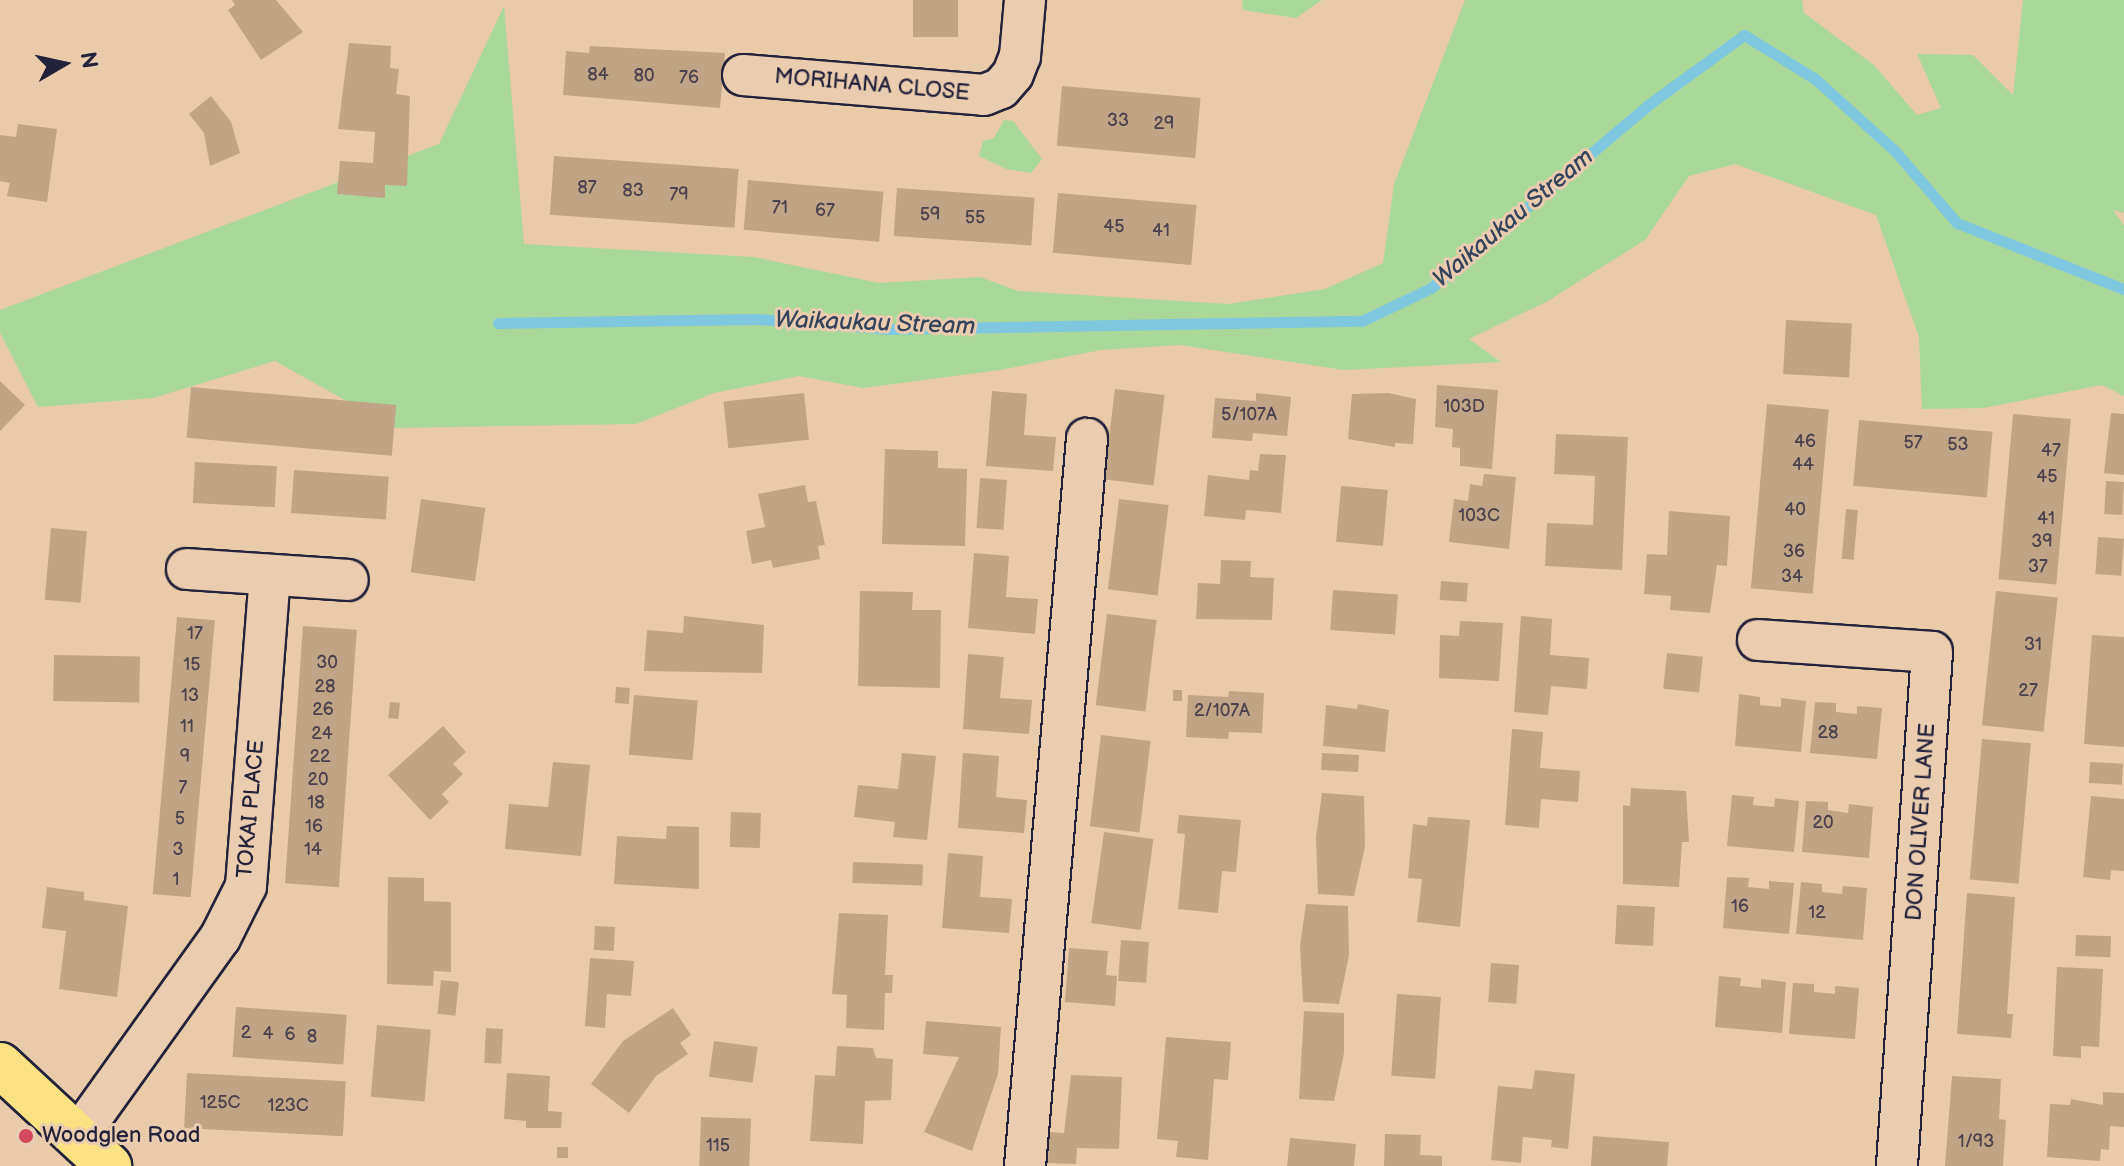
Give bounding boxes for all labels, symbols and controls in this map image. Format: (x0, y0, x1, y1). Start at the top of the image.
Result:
north arrow (24, 24, 104, 104)
text: N (74, 50, 103, 70)
street label: MORIHANA CLOSE (773, 63, 971, 107)
house number: 84 (587, 64, 609, 86)
house number: 80 (633, 65, 655, 87)
house number: 76 (679, 67, 699, 89)
house number: 33 (1107, 110, 1129, 132)
house number: 29 (1153, 113, 1175, 135)
water label: Waikaukau Stream (1427, 142, 1599, 294)
house number: 87 (577, 177, 597, 199)
house number: 83 (622, 180, 644, 202)
house number: 79 (669, 184, 689, 206)
house number: 71 (772, 197, 788, 219)
house number: 67 (815, 200, 835, 222)
house number: 59 (920, 204, 940, 226)
house number: 55 (965, 207, 985, 229)
house number: 45 (1103, 216, 1125, 238)
house number: 41 (1152, 220, 1170, 242)
water label: Waikaukau Stream (774, 305, 976, 341)
house number: 103D (1443, 396, 1485, 418)
house number: 5/107A (1221, 404, 1277, 426)
house number: 46 (1794, 431, 1816, 453)
house number: 57 (1903, 432, 1923, 454)
house number: 53 (1947, 434, 1969, 456)
house number: 47 (2041, 440, 2061, 462)
house number: 44 (1792, 454, 1814, 476)
house number: 45 (2036, 466, 2058, 488)
house number: 40 (1784, 499, 1806, 521)
house number: 103C (1458, 505, 1500, 527)
house number: 41 (2037, 508, 2055, 530)
house number: 39 (2031, 531, 2053, 553)
house number: 36 (1783, 541, 1805, 563)
house number: 37 (2028, 556, 2048, 578)
house number: 34 (1781, 566, 1803, 588)
house number: 17 (187, 623, 203, 645)
house number: 31 (2024, 634, 2042, 656)
house number: 30 (316, 652, 338, 674)
house number: 15 (183, 654, 201, 676)
house number: 28 (314, 676, 336, 698)
house number: 27 (2018, 680, 2038, 702)
house number: 13 (181, 685, 199, 707)
house number: 26 (312, 699, 334, 721)
house number: 2/107A (1194, 700, 1250, 722)
house number: 11 (180, 716, 194, 738)
house number: 28 (1817, 722, 1839, 744)
street label: DON OLIVER LANE (1901, 722, 1941, 922)
house number: 24 (311, 723, 333, 745)
street label: TOKAI PLACE (232, 739, 270, 879)
house number: 9 (180, 746, 190, 768)
house number: 22 (309, 746, 331, 768)
house number: 20 (307, 769, 329, 791)
house number: 7 (179, 777, 187, 799)
house number: 18 (307, 792, 325, 814)
house number: 5 (175, 808, 185, 830)
house number: 20 (1812, 812, 1834, 834)
house number: 16 (305, 816, 323, 838)
house number: 3 (172, 839, 184, 861)
house number: 14 (304, 839, 322, 861)
house number: 1 (173, 869, 179, 891)
house number: 16 (1731, 896, 1749, 918)
house number: 12 (1808, 902, 1826, 924)
house number: 2 (241, 1022, 251, 1044)
house number: 4 (263, 1023, 273, 1045)
house number: 6 (285, 1024, 295, 1046)
house number: 8 (307, 1026, 317, 1048)
house number: 125C (200, 1092, 240, 1114)
house number: 123C (267, 1095, 309, 1117)
place label: Woodglen Road (42, 1123, 200, 1149)
marker: Woodglen Road (17, 1127, 35, 1145)
house number: 1/93 (1958, 1131, 1994, 1153)
house number: 115 (706, 1135, 730, 1157)

